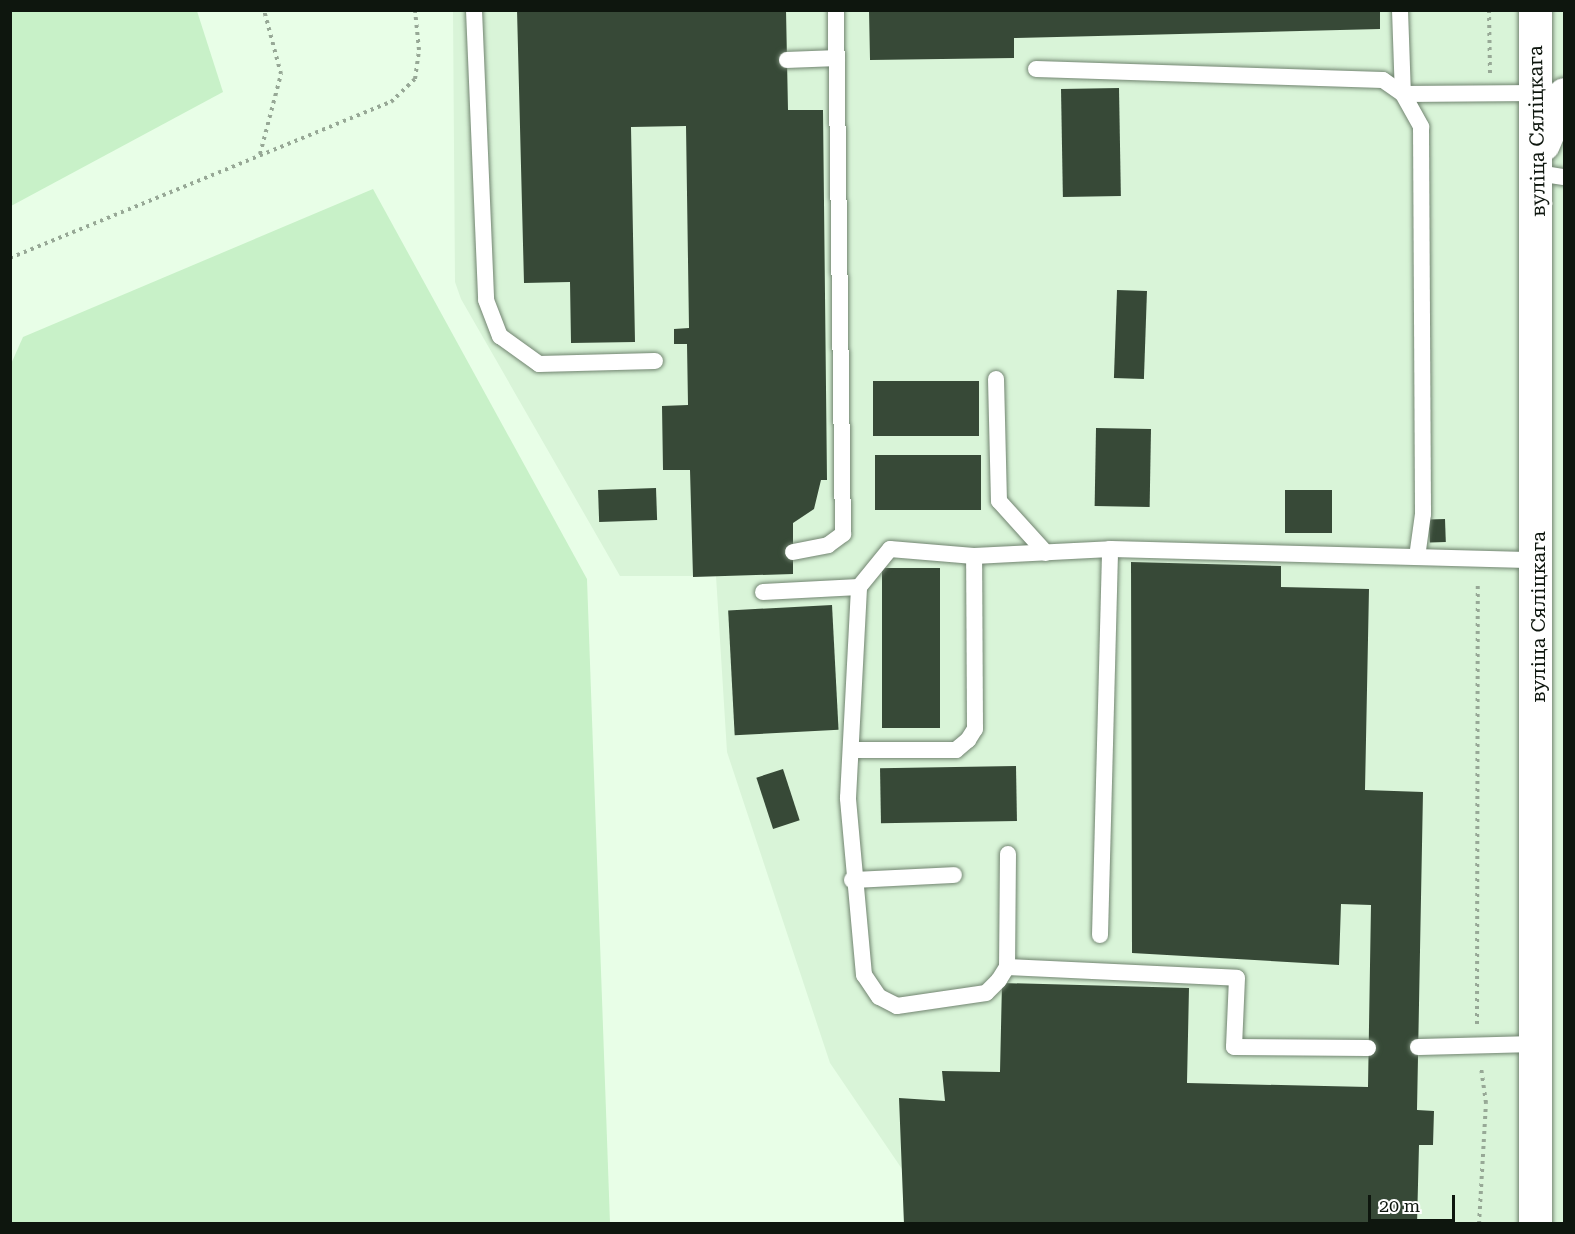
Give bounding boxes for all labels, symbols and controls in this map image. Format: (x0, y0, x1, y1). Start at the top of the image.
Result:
street label: вуліца Сяліцкага (1524, 45, 1550, 217)
street label: вуліца Сяліцкага (1526, 531, 1550, 703)
scale bar (1371, 1183, 1458, 1221)
text: 20 m (1379, 1195, 1420, 1216)

